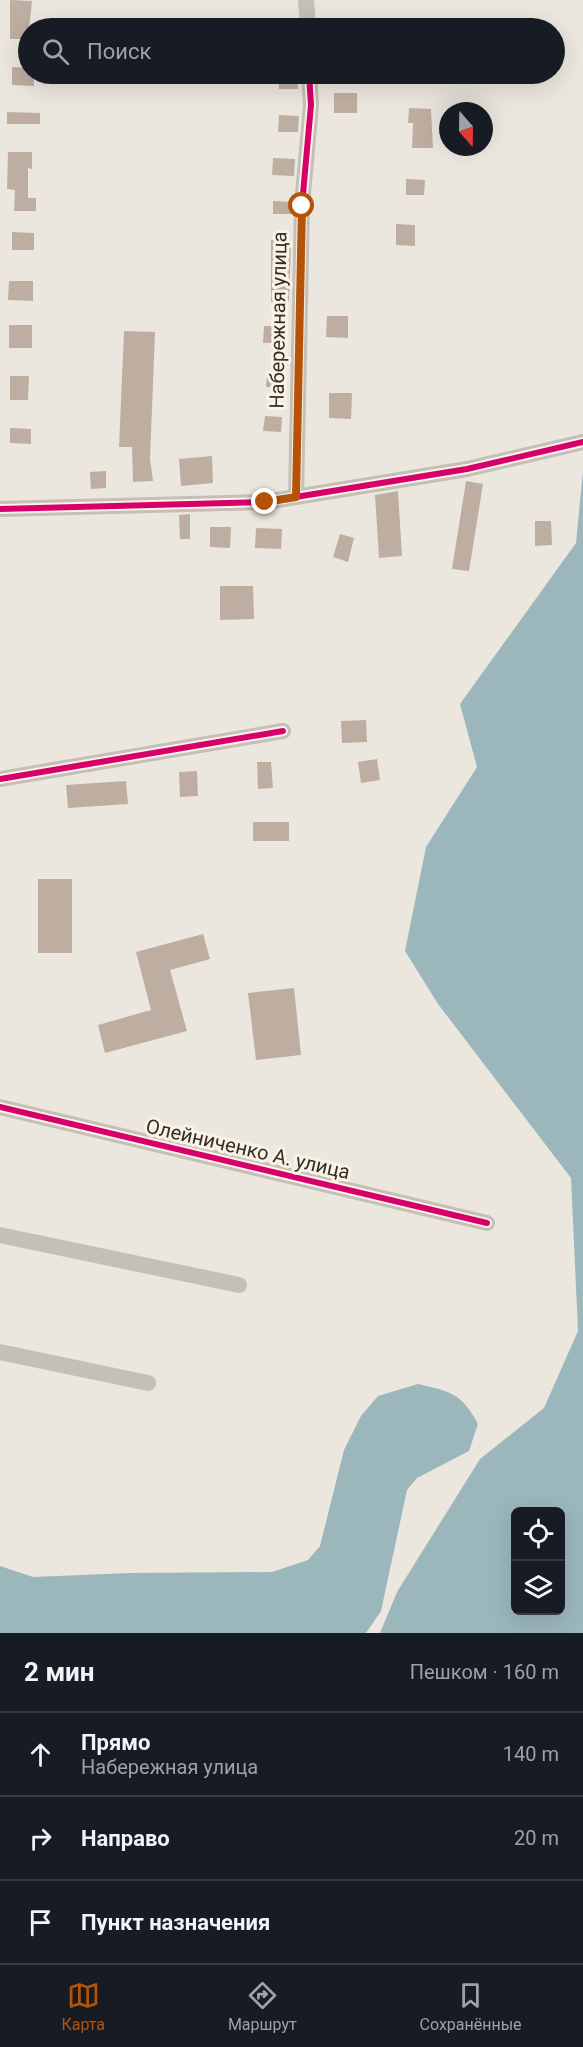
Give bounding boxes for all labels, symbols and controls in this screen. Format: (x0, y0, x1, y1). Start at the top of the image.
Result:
search box (18, 18, 565, 84)
icon: search (39, 35, 72, 68)
text: Поиск (87, 39, 151, 64)
north arrow (439, 102, 493, 156)
route start (288, 192, 314, 218)
street label: Набережная улица (264, 231, 292, 409)
route end (251, 488, 277, 514)
street label: Олейниченко А. улица (144, 1114, 352, 1184)
map controls (511, 1507, 565, 1615)
button: locate (511, 1507, 565, 1561)
button: layers (511, 1561, 565, 1615)
text: 2 мин (24, 1657, 95, 1687)
text: Пешком · 160 m (410, 1660, 559, 1684)
text: Прямо (81, 1730, 150, 1755)
icon: ahead (24, 1738, 57, 1771)
text: 140 m (503, 1742, 559, 1766)
text: Набережная улица (81, 1755, 258, 1779)
icon: right (24, 1822, 57, 1855)
text: Направо (81, 1826, 170, 1851)
text: 20 m (514, 1826, 559, 1850)
icon: arrive (24, 1906, 57, 1939)
text: Пункт назначения (81, 1910, 270, 1935)
tab: Карта (61, 1979, 105, 2034)
tab: Маршрут (228, 1979, 297, 2034)
tab: Сохранённые (420, 1979, 522, 2034)

